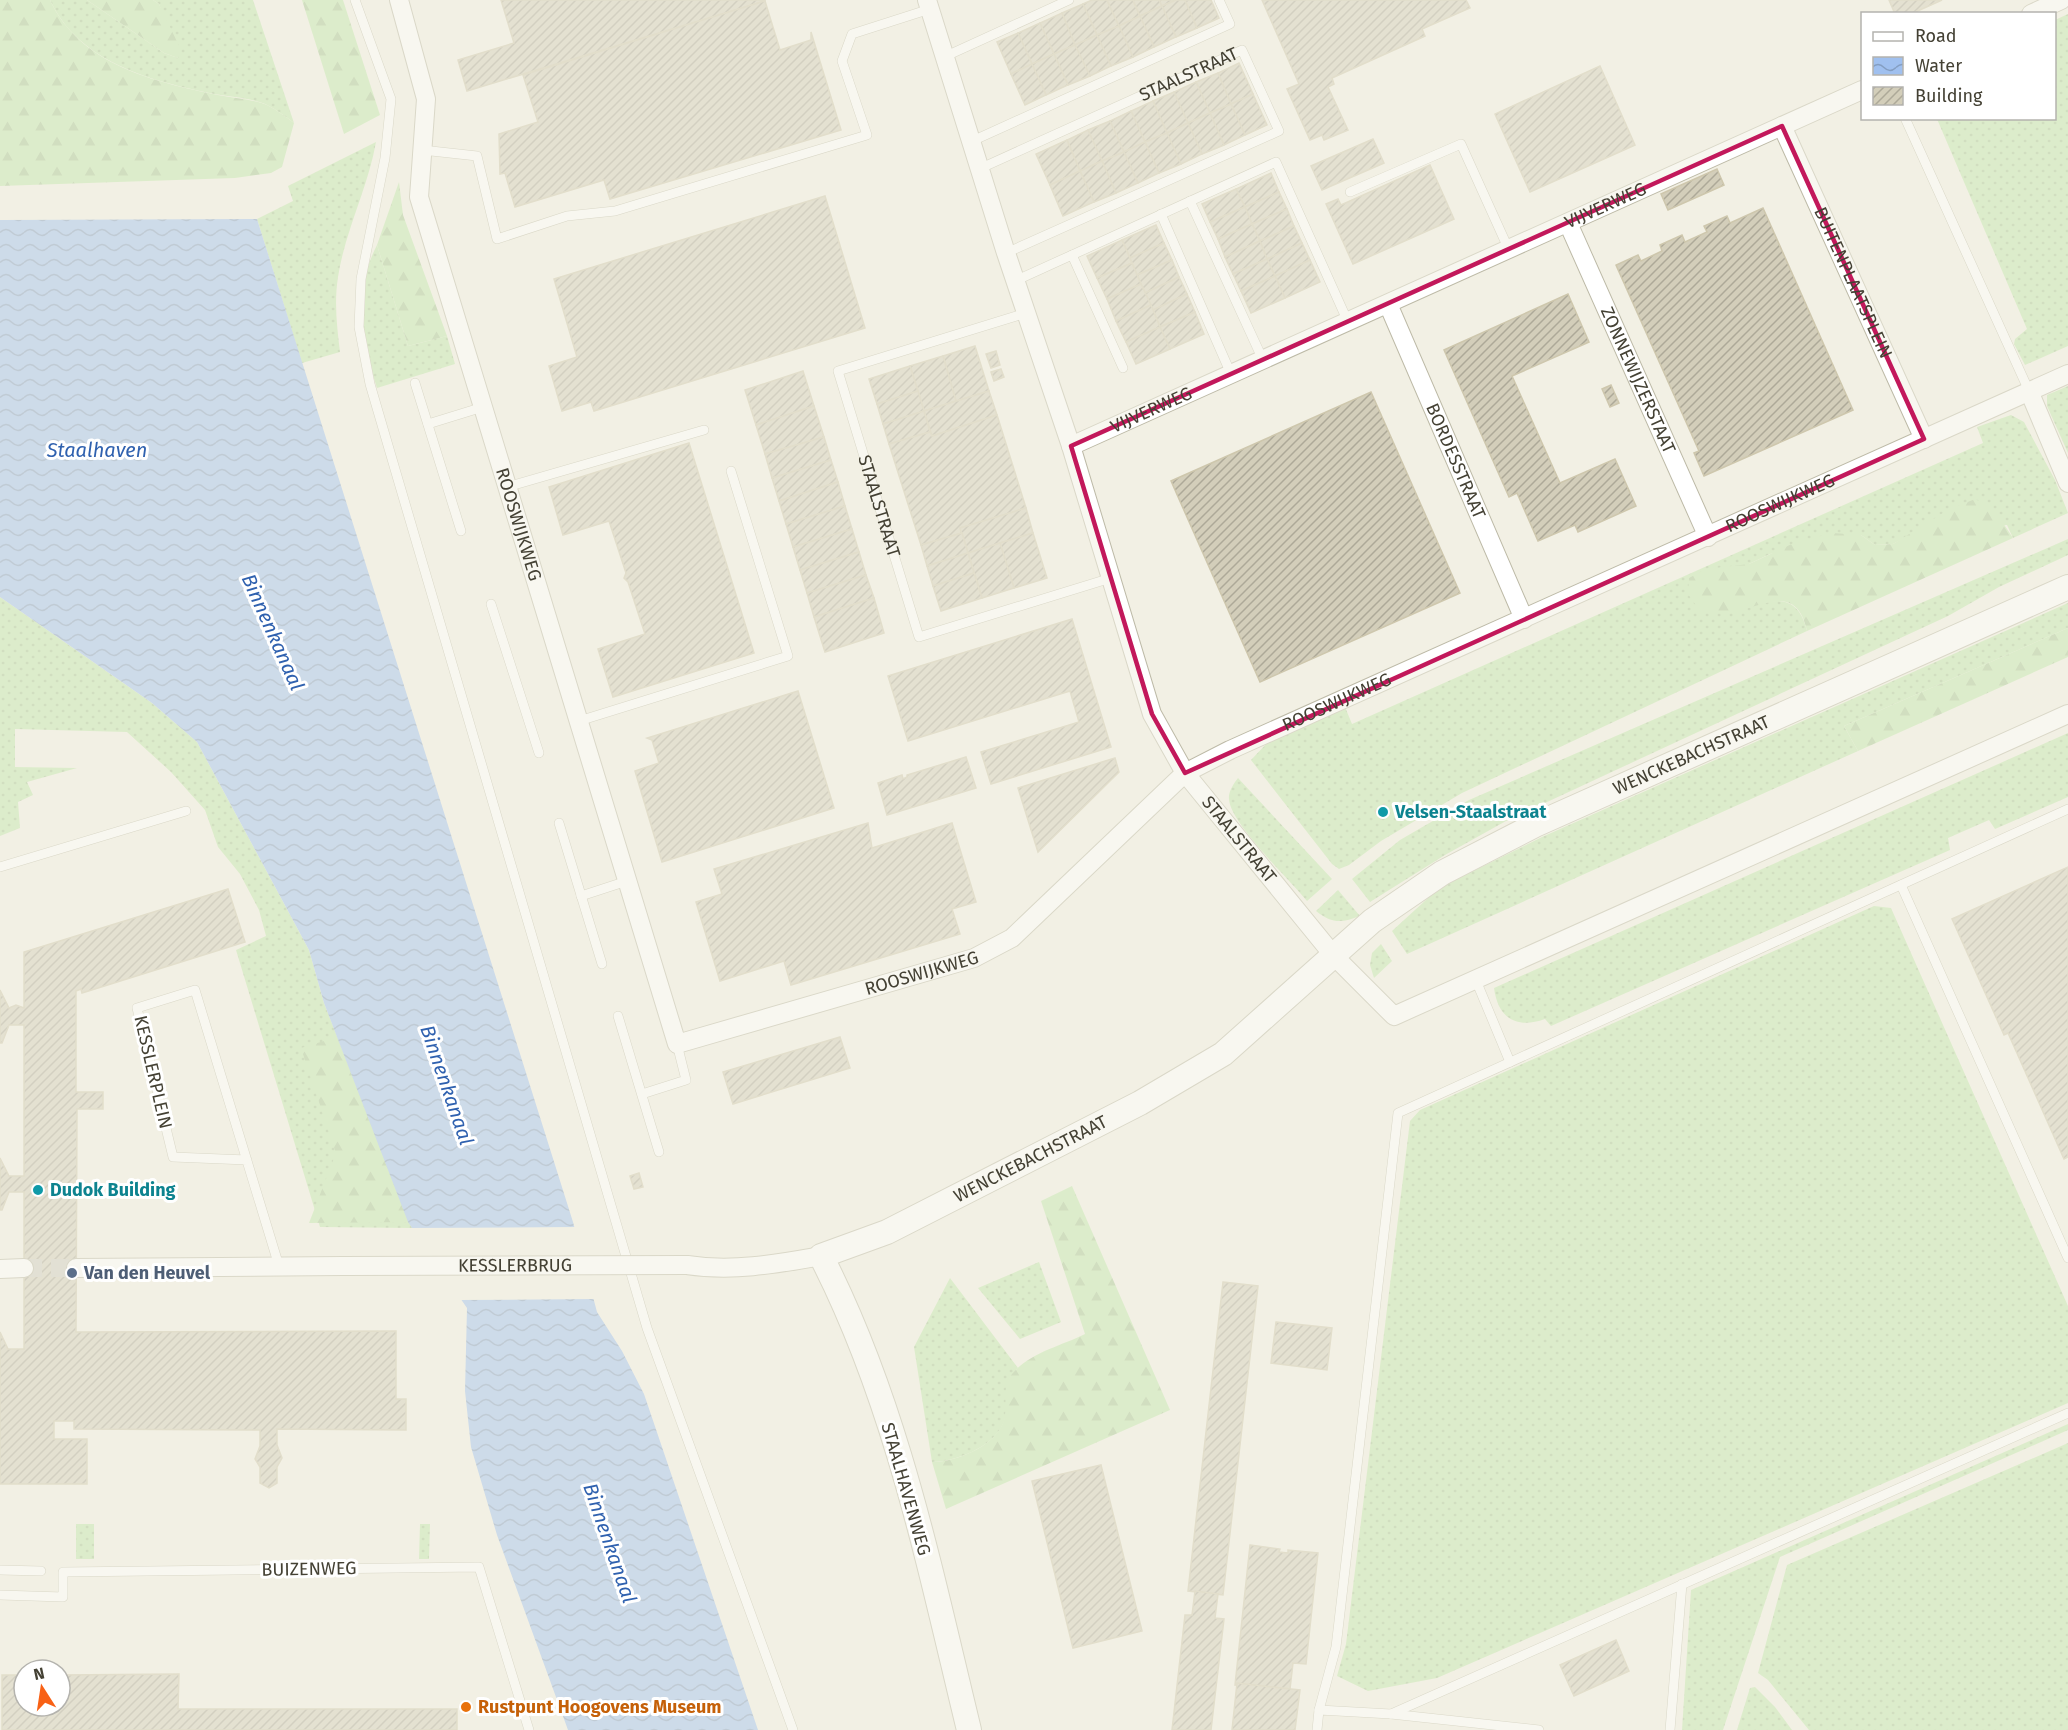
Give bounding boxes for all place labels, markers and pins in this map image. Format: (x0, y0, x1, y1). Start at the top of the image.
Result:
place label: Velsen-Staalstraat (1394, 801, 1547, 823)
marker: Velsen-Staalstraat (1376, 805, 1390, 819)
place label: Dudok Building (50, 1179, 176, 1201)
marker: Dudok Building (31, 1183, 45, 1197)
place label: Van den Heuvel (83, 1262, 211, 1284)
marker: Van den Heuvel (65, 1266, 79, 1280)
place label: Rustpunt Hoogovens Museum (478, 1696, 722, 1718)
marker: Rustpunt Hoogovens Museum (459, 1700, 473, 1714)

